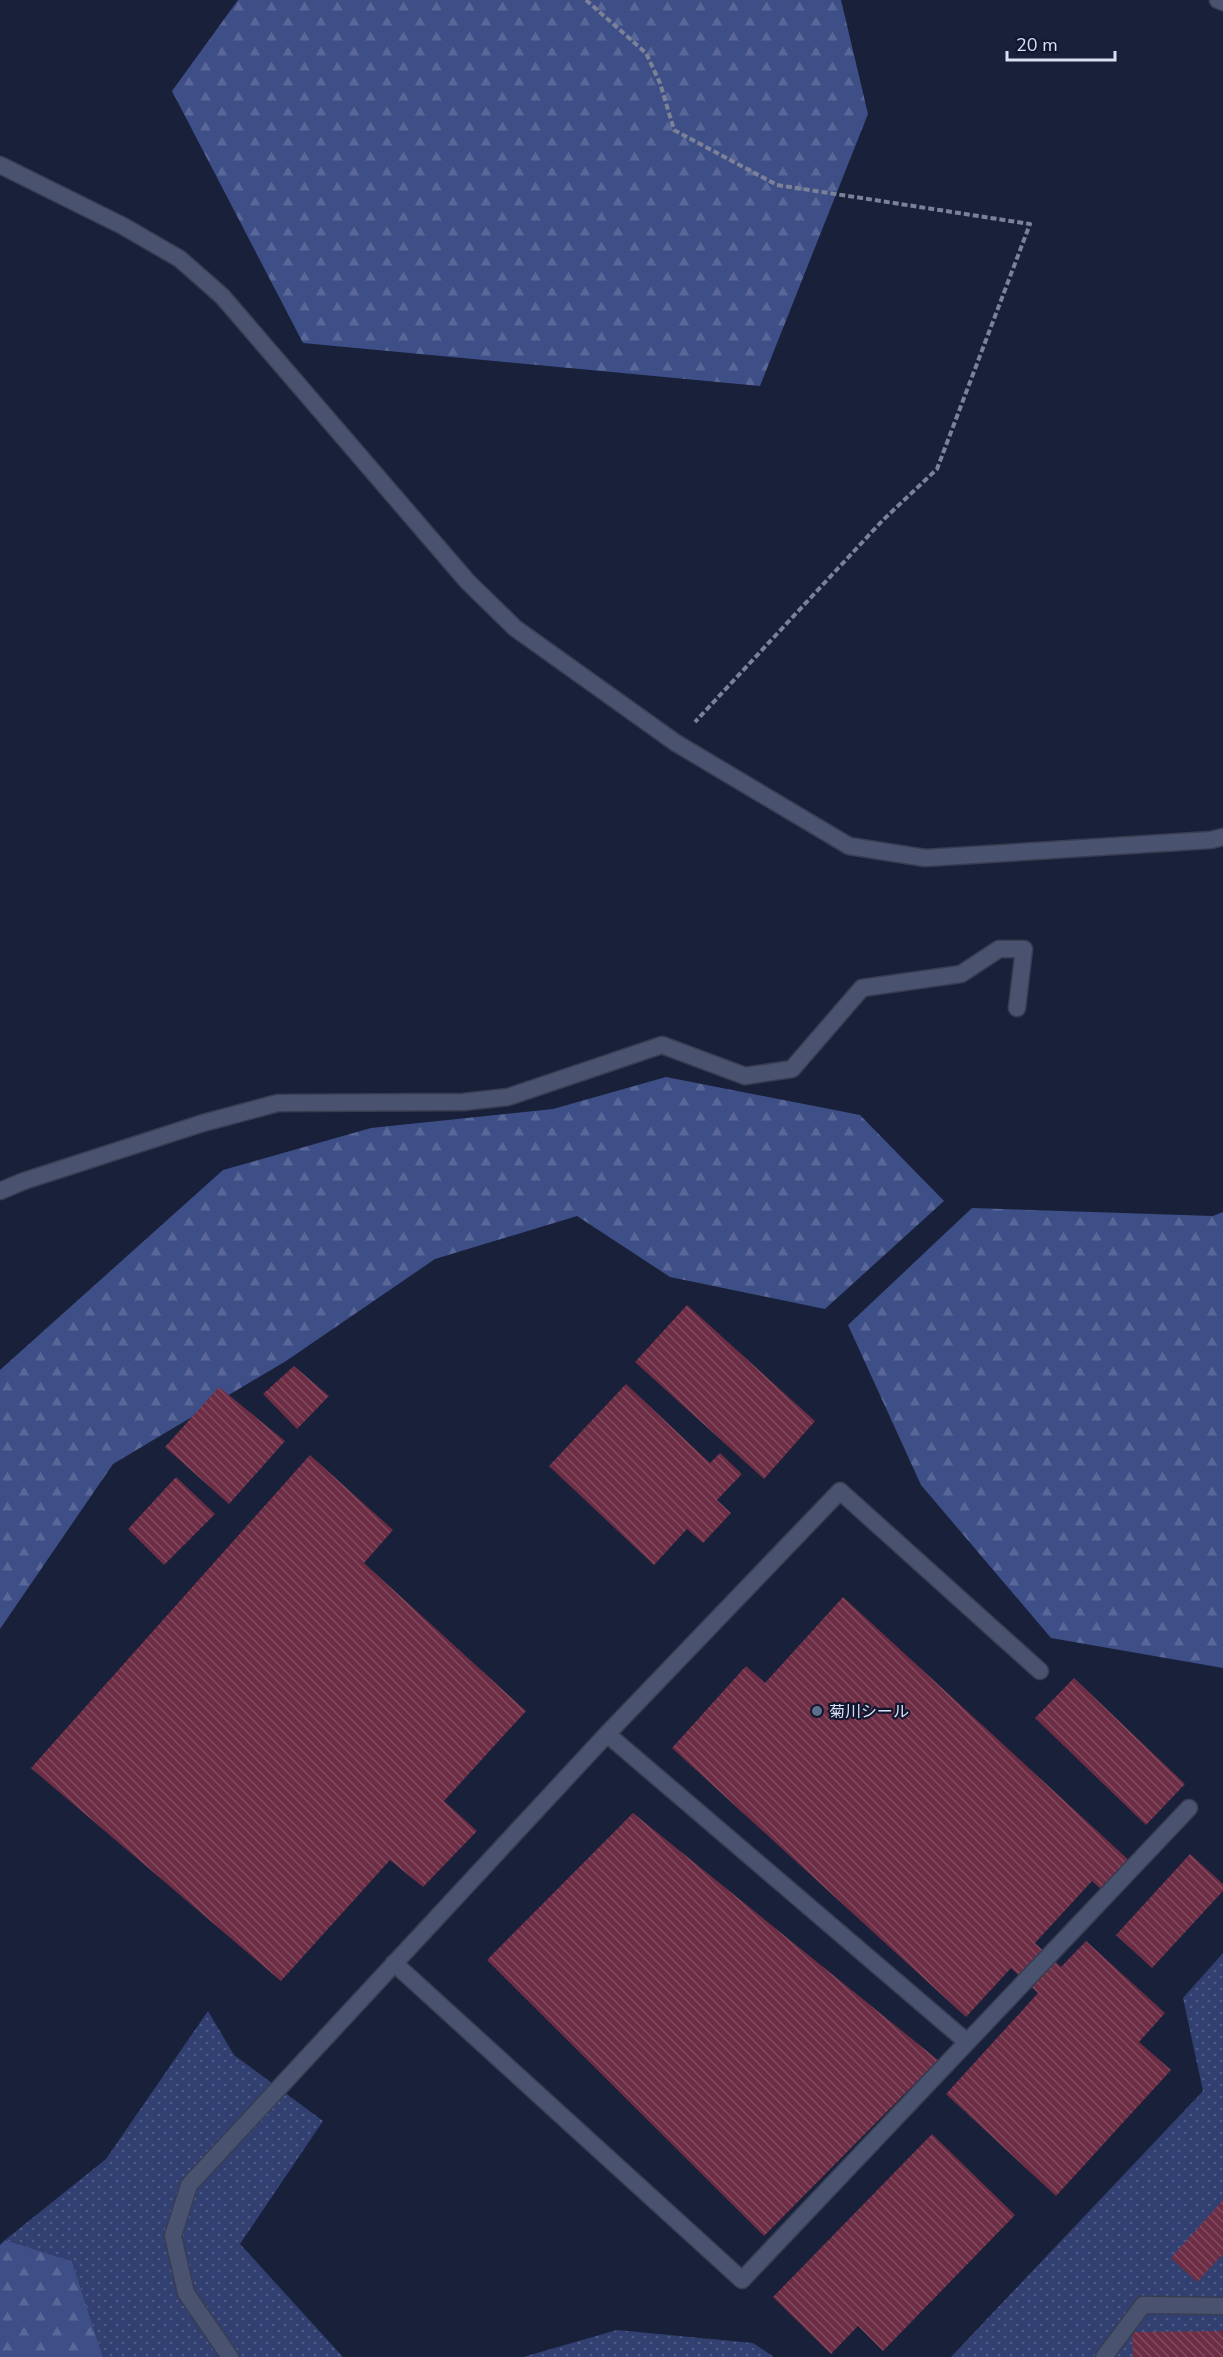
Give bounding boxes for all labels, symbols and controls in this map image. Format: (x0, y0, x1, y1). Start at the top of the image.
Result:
scale bar (1007, 24, 1115, 62)
text: 20 m (1016, 33, 1058, 57)
place label: 菊川シール (829, 1701, 909, 1723)
marker: 菊川シール (810, 1704, 824, 1718)

